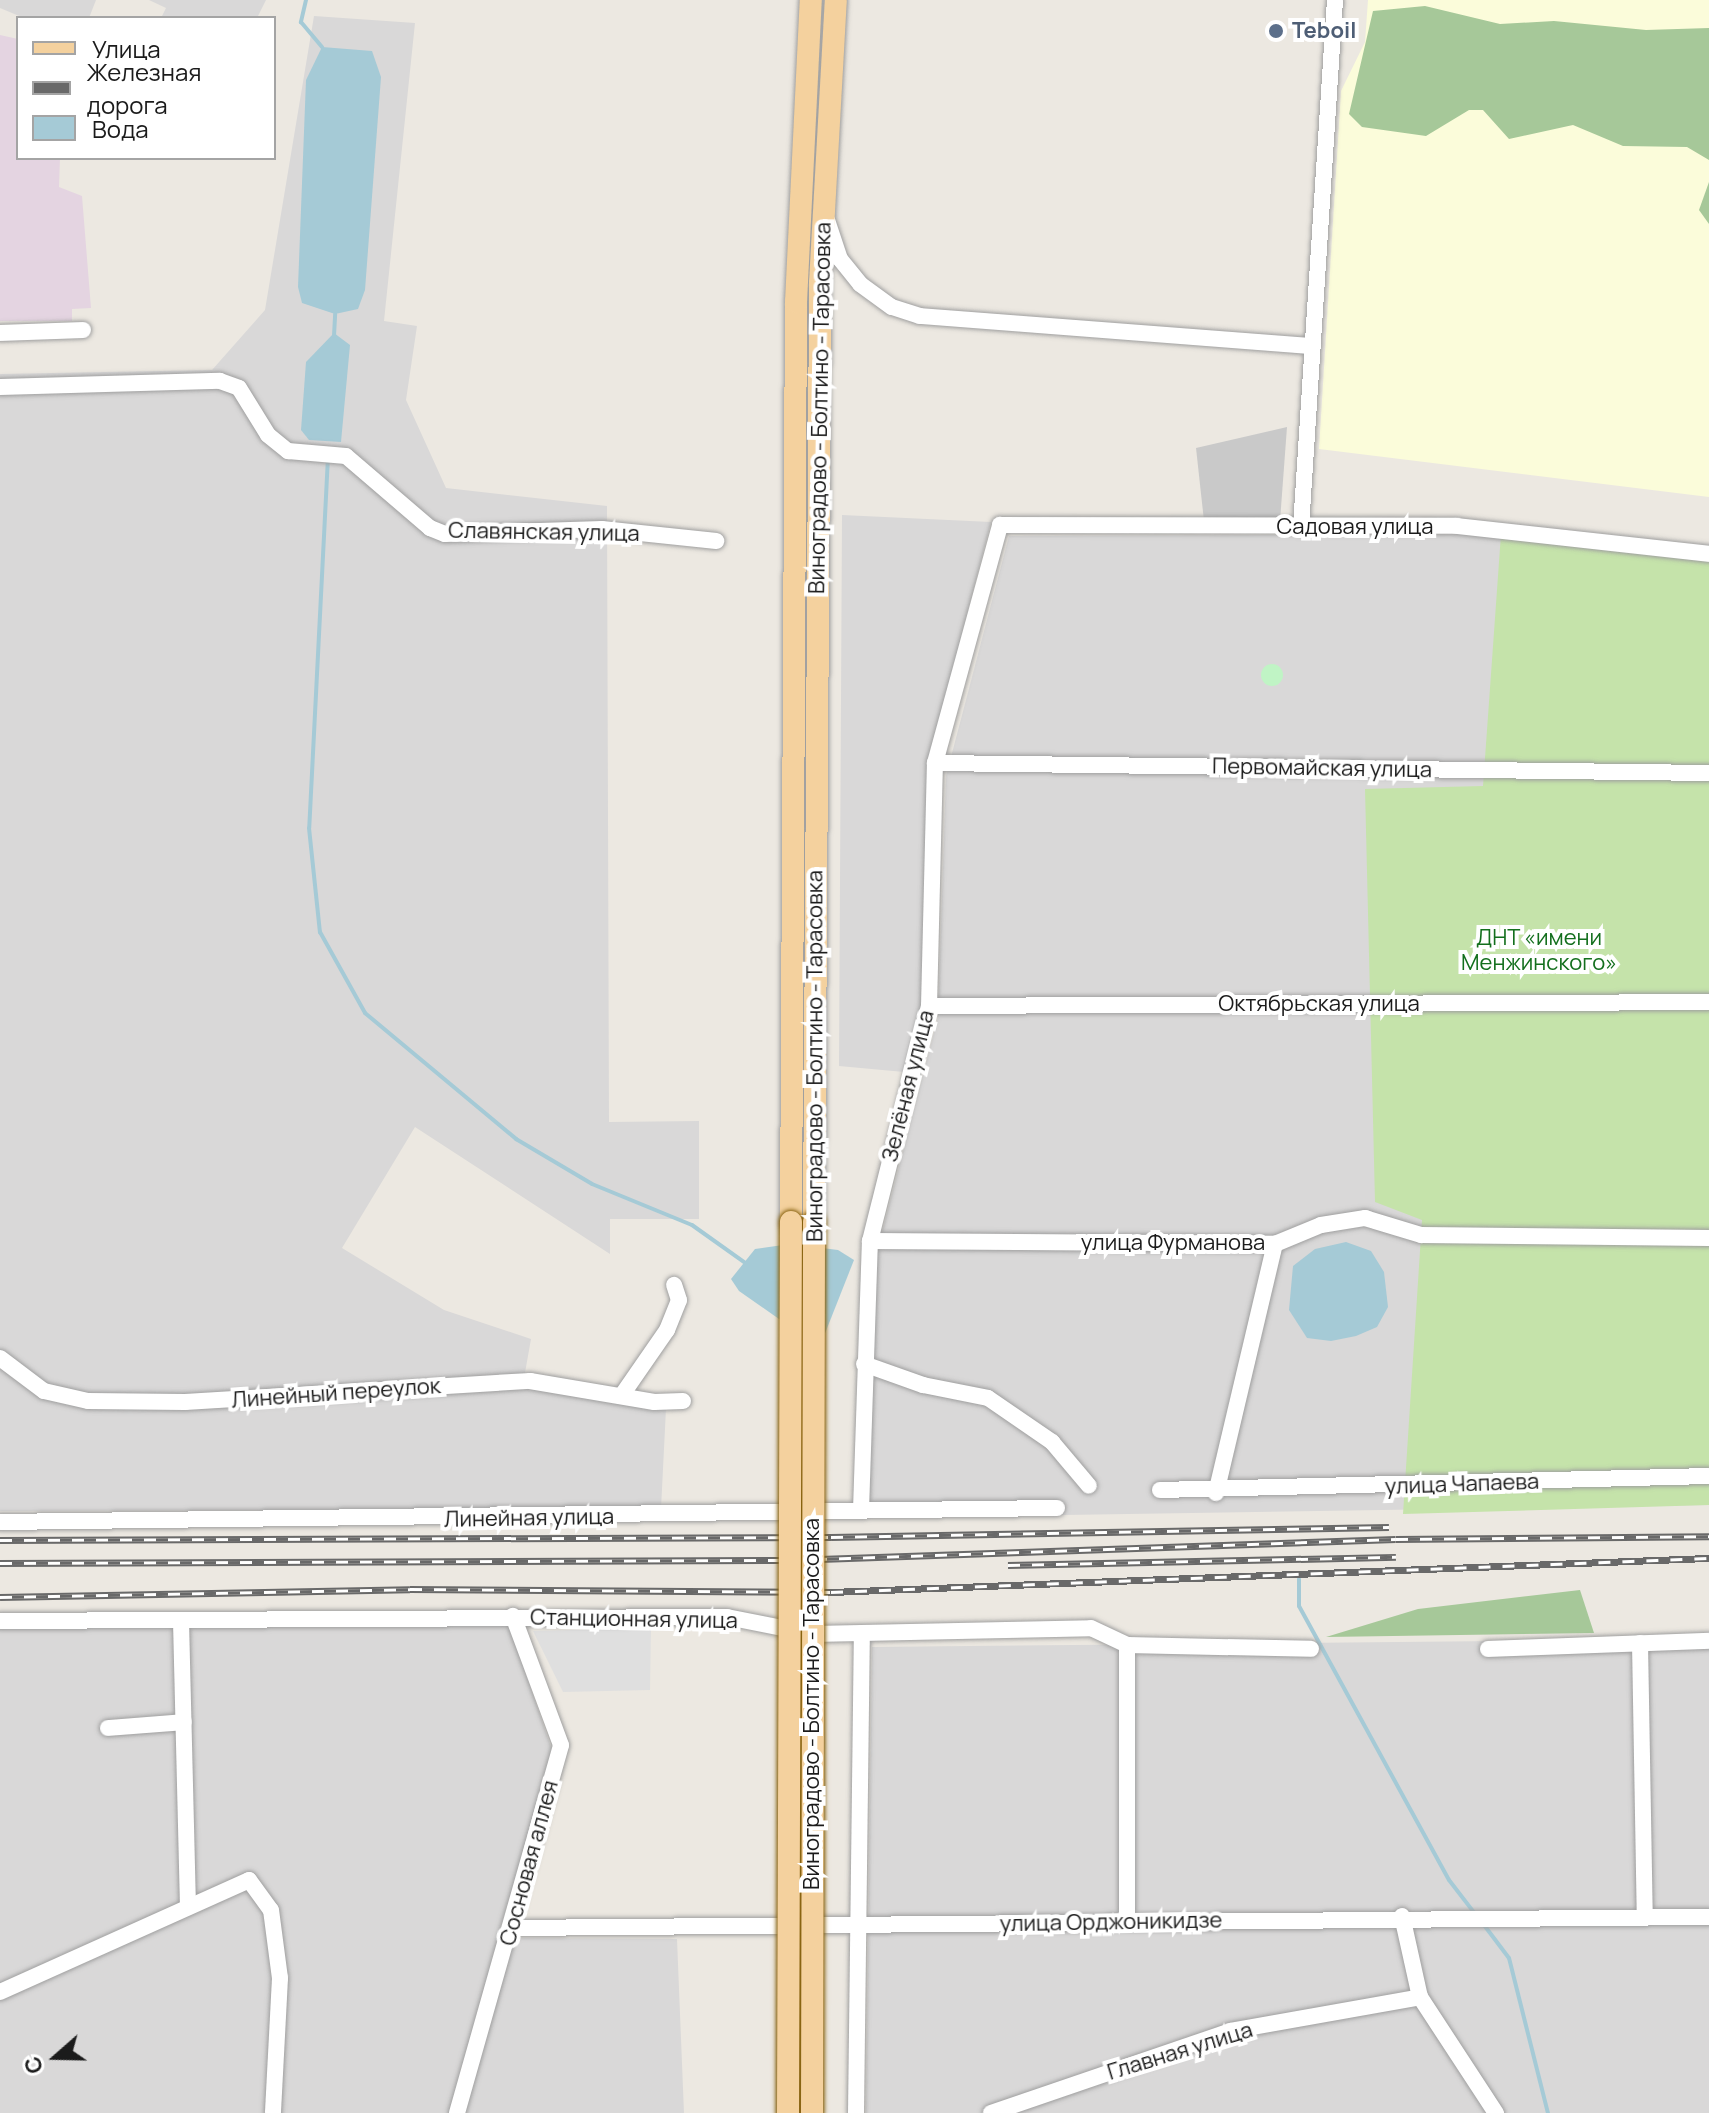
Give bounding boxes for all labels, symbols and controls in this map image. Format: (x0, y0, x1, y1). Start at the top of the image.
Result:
legend (16, 16, 276, 160)
place label: Teboil (1292, 18, 1356, 44)
marker: Teboil (1267, 22, 1285, 40)
text: Улица (92, 32, 161, 65)
text: Железная дорога (87, 55, 202, 121)
text: Вода (92, 112, 149, 145)
street label: Виноградово - Болтино - Тарасовка (804, 222, 836, 594)
street label: Садовая улица (1277, 514, 1433, 540)
street label: Славянская улица (448, 517, 640, 547)
street label: Первомайская улица (1212, 753, 1432, 783)
street label: Виноградово - Болтино - Тарасовка (802, 870, 828, 1242)
park label: ДНТ «имени Менжинского» (1461, 924, 1617, 976)
street label: Октябрьская улица (1218, 991, 1420, 1017)
street label: Зелёная улица (876, 1007, 940, 1165)
street label: улица Фурманова (1081, 1230, 1265, 1256)
street label: Линейный переулок (230, 1373, 442, 1413)
street label: улица Чапаева (1384, 1468, 1540, 1500)
street label: Линейная улица (444, 1503, 614, 1533)
street label: Виноградово - Болтино - Тарасовка (799, 1518, 825, 1890)
street label: Станционная улица (530, 1604, 738, 1634)
street label: Сосновая аллея (494, 1778, 564, 1948)
street label: улица Орджоникидзе (999, 1907, 1223, 1937)
street label: Главная улица (1104, 2016, 1256, 2086)
north arrow (16, 2017, 96, 2097)
text: С (17, 2052, 50, 2078)

